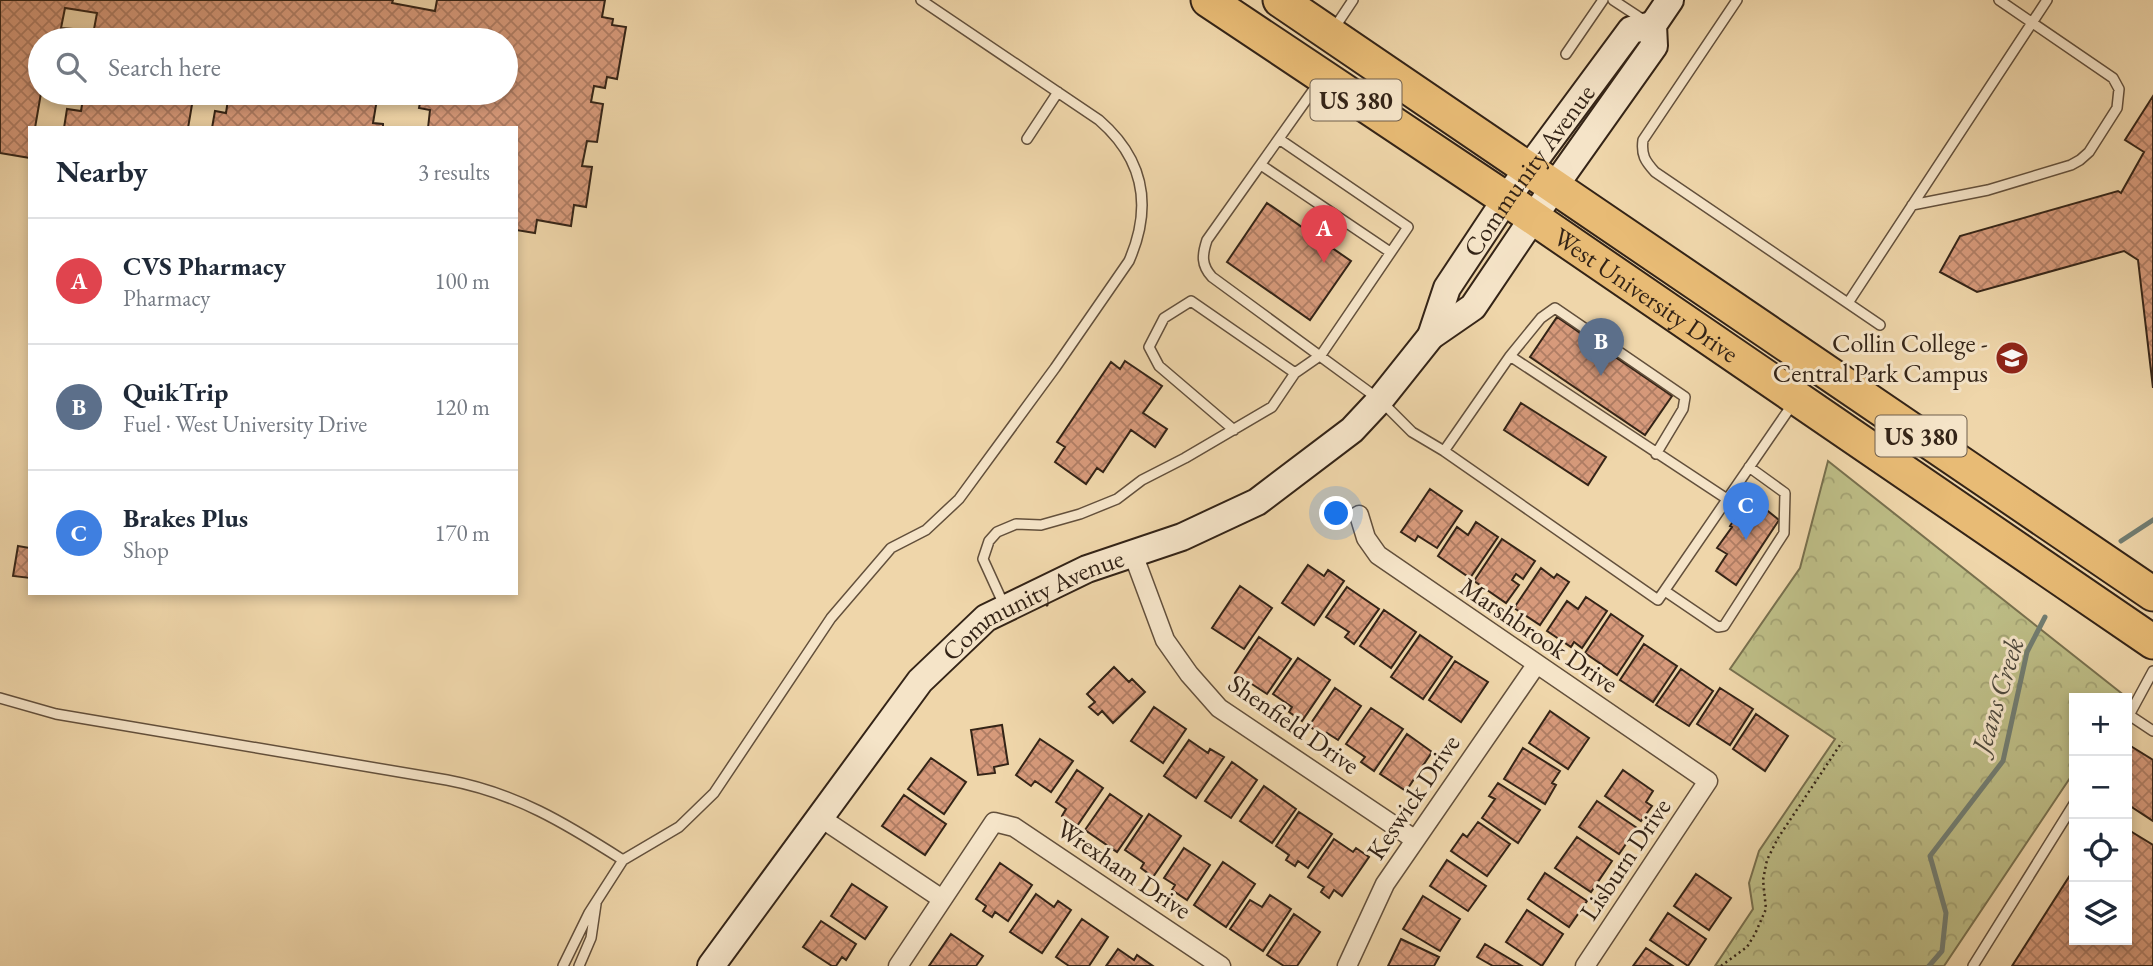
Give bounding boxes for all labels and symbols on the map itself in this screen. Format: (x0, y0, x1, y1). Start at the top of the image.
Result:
street label: Community Avenue (1455, 77, 1602, 263)
road number: US 380 (1310, 80, 1402, 120)
pin: A (1301, 205, 1347, 263)
street label: West University Drive (1547, 219, 1745, 370)
pin: B (1578, 318, 1624, 376)
place label: Collin College - Central Park Campus (1773, 326, 1988, 390)
school or university icon: Collin College - Central Park Campus (1993, 339, 2031, 377)
road number: US 380 (1876, 416, 1966, 456)
pin: C (1723, 482, 1769, 540)
your location (1319, 496, 1353, 530)
street label: Community Avenue (934, 541, 1128, 668)
street label: Marshbrook Drive (1453, 569, 1625, 701)
water label: Jeans Creek (1961, 633, 2032, 763)
street label: Shenfield Drive (1222, 666, 1366, 782)
street label: Keswick Drive (1359, 728, 1467, 866)
street label: Lisburn Drive (1572, 791, 1678, 927)
street label: Wrexham Drive (1050, 811, 1198, 927)

